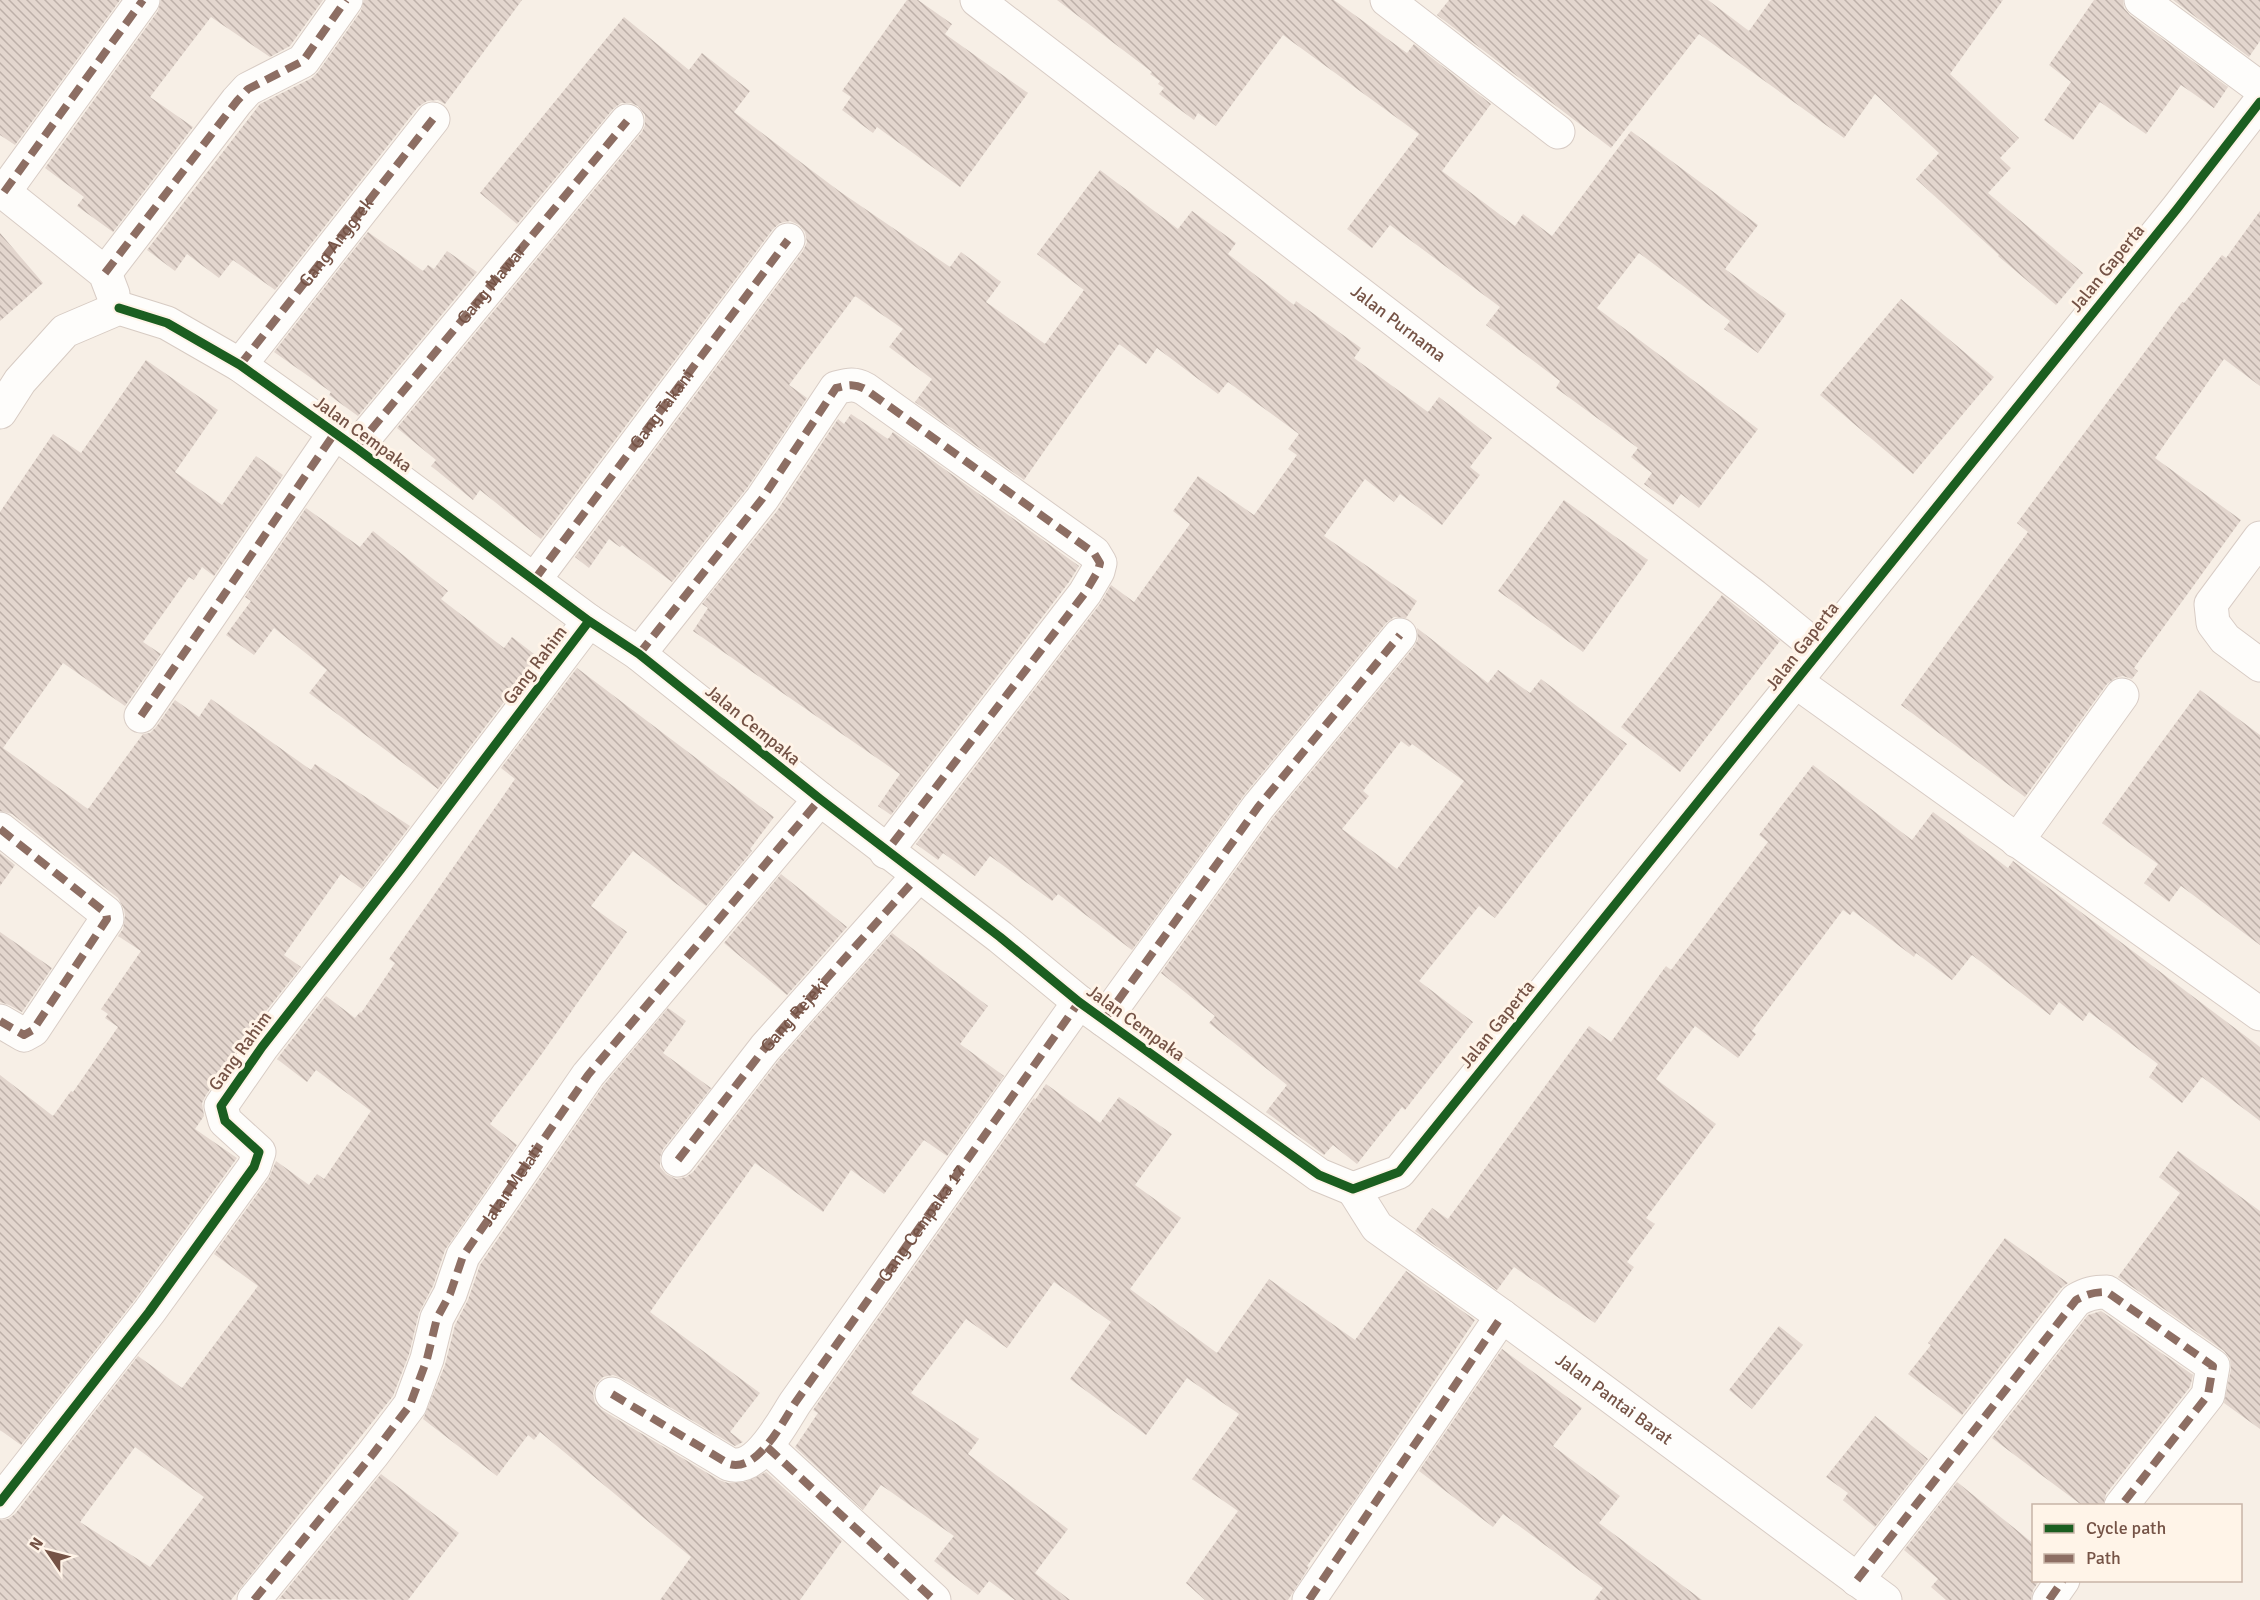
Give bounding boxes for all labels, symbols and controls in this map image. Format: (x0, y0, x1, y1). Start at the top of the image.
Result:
street label: Gang Anggrek (294, 193, 378, 292)
street label: Jalan Gaperta (2065, 220, 2149, 316)
street label: Gang Mawar (452, 240, 531, 329)
street label: Jalan Purnama (1346, 280, 1450, 367)
street label: Gang Takani (625, 365, 699, 453)
street label: Jalan Cempaka (310, 391, 416, 477)
street label: Jalan Gaperta (1761, 597, 1843, 695)
street label: Gang Rahim (498, 621, 572, 709)
street label: Jalan Cempaka (701, 680, 805, 770)
street label: Gang Rejeki (756, 974, 833, 1056)
street label: Jalan Gaperta (1455, 976, 1539, 1072)
street label: Jalan Cempaka (1083, 980, 1189, 1066)
street label: Gang Rahim (204, 1007, 276, 1095)
street label: Jalan Melati (476, 1141, 547, 1231)
street label: Gang Cempaka 17 (873, 1161, 971, 1286)
street label: Jalan Pantai Barat (1551, 1349, 1677, 1450)
legend (2032, 1504, 2242, 1582)
text: Cycle path (2086, 1517, 2166, 1539)
north arrow (18, 1522, 78, 1582)
text: N (25, 1534, 48, 1554)
text: Path (2086, 1547, 2121, 1569)

